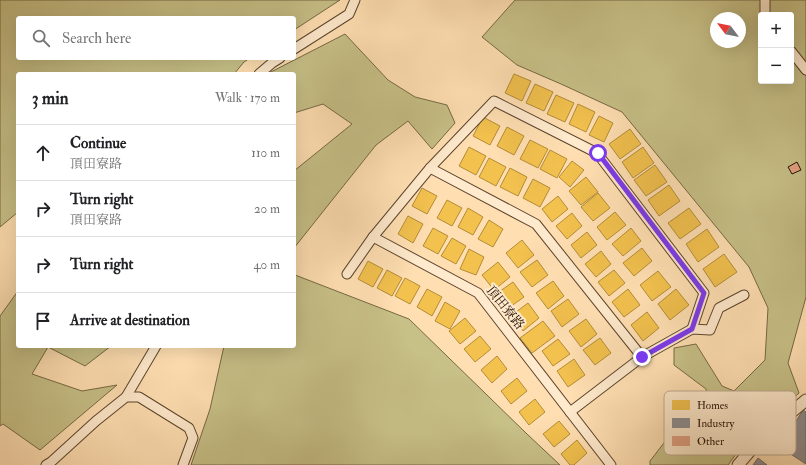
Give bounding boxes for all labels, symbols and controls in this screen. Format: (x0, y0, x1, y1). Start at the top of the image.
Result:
north arrow (710, 12, 746, 48)
map controls (758, 12, 794, 84)
button: + (758, 12, 794, 48)
search box (16, 16, 296, 60)
icon: search (30, 27, 52, 49)
text: Search here (62, 29, 131, 48)
button: − (758, 48, 794, 84)
text: 3 min (32, 88, 69, 109)
text: Walk · 170 m (215, 90, 280, 106)
text: Continue (70, 134, 126, 153)
icon: ahead (32, 142, 54, 164)
route start (589, 144, 607, 162)
text: 110 m (251, 145, 280, 161)
text: 頂田寮路 (70, 156, 122, 172)
text: Turn right (70, 190, 133, 209)
icon: right (32, 198, 54, 220)
text: 20 m (254, 201, 280, 217)
text: 頂田寮路 (70, 212, 122, 228)
icon: right (32, 254, 54, 276)
text: Turn right (70, 255, 133, 274)
text: 40 m (254, 257, 280, 273)
street label: 頂田寮路 (483, 282, 528, 333)
icon: arrive (32, 310, 54, 332)
text: Arrive at destination (70, 311, 190, 330)
route end (633, 348, 651, 366)
legend (664, 391, 796, 455)
text: Homes (697, 399, 728, 412)
text: Industry (697, 417, 735, 431)
text: Other (697, 435, 725, 448)

